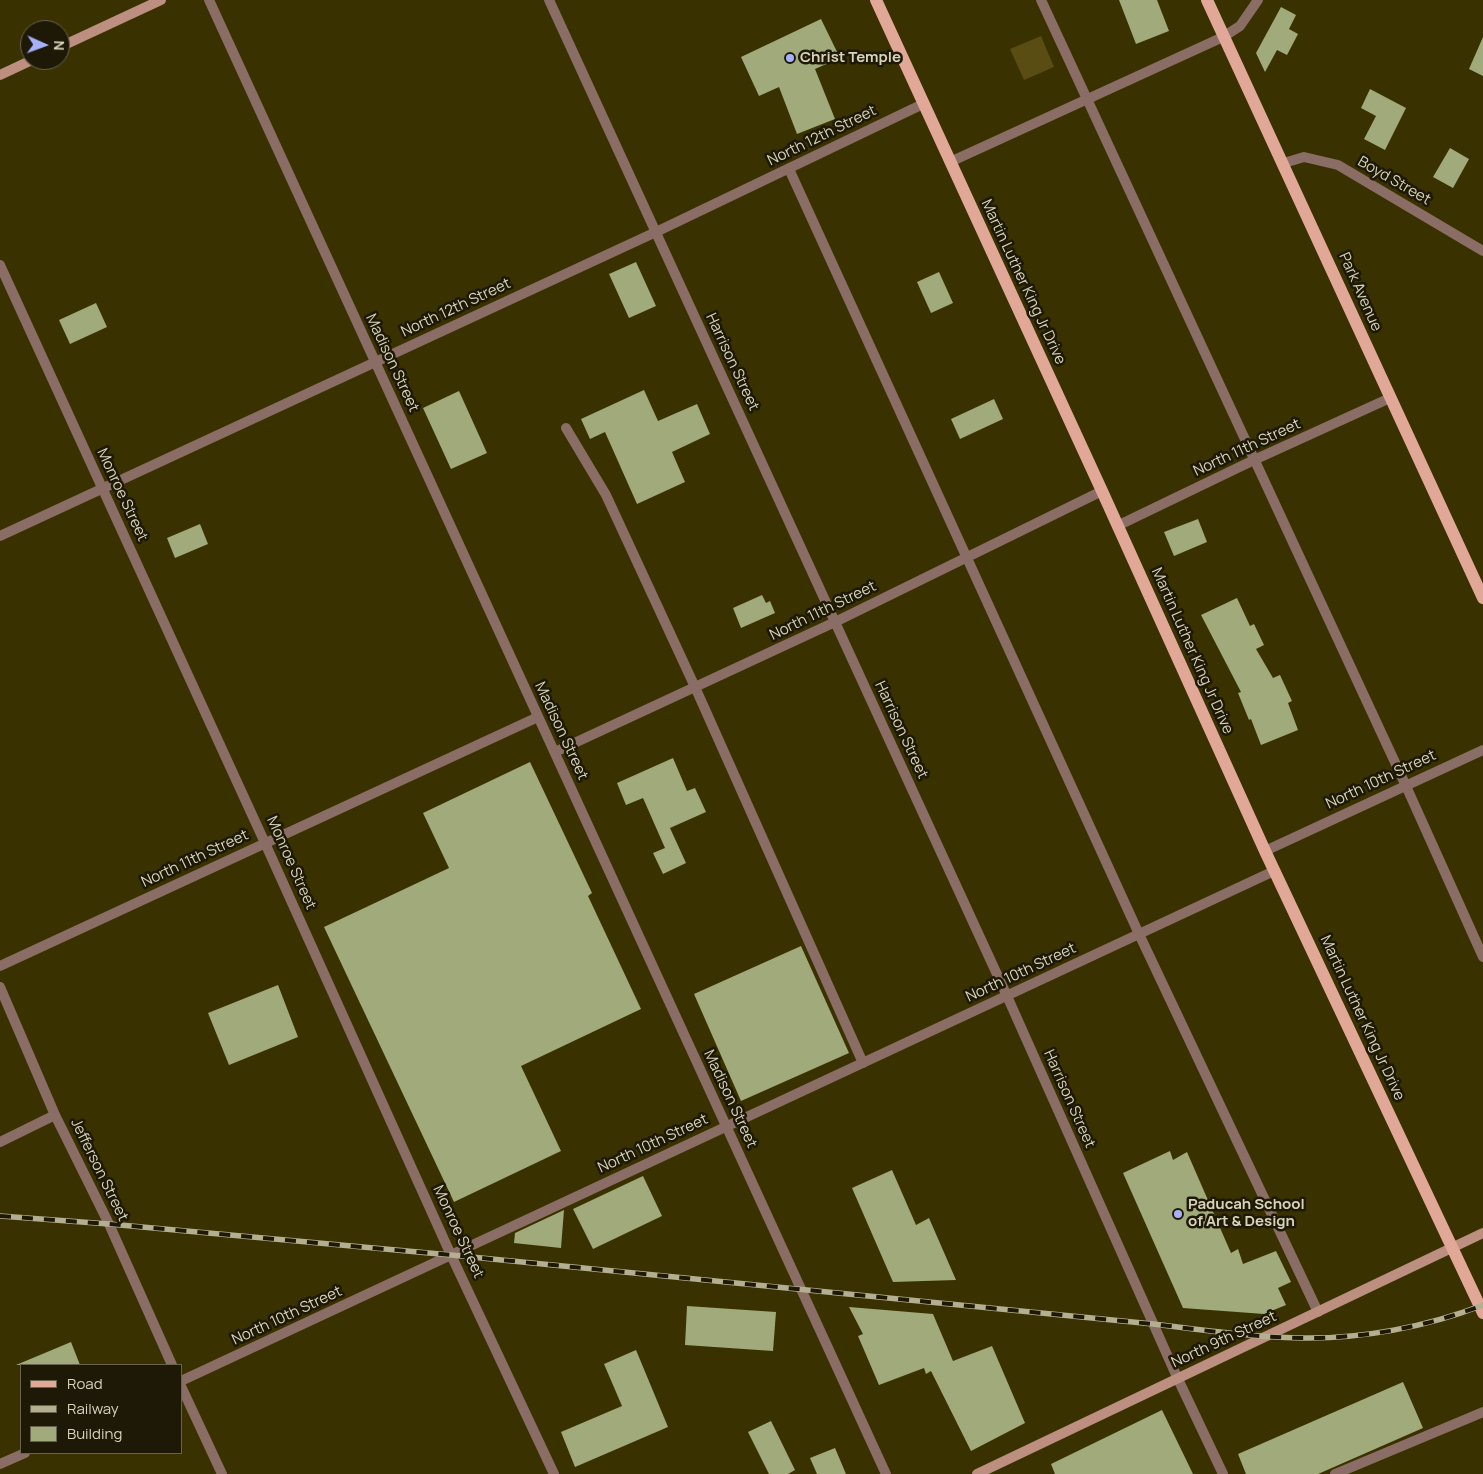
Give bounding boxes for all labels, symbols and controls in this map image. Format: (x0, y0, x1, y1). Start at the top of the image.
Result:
north arrow (20, 20, 70, 70)
text: N (50, 40, 69, 51)
place label: Christ Temple (800, 49, 901, 67)
marker: Christ Temple (784, 52, 796, 64)
street label: North 12th Street (765, 102, 879, 170)
street label: Boyd Street (1354, 153, 1434, 209)
street label: Martin Luther King Jr Drive (977, 197, 1069, 367)
street label: Park Avenue (1335, 250, 1385, 334)
street label: North 12th Street (398, 275, 514, 341)
street label: Harrison Street (702, 310, 762, 414)
street label: Madison Street (361, 311, 423, 415)
street label: North 11th Street (1191, 415, 1303, 481)
street label: Monroe Street (93, 446, 151, 544)
street label: Martin Luther King Jr Drive (1147, 565, 1237, 737)
street label: North 11th Street (767, 577, 879, 645)
street label: Harrison Street (871, 678, 931, 782)
street label: Madison Street (530, 679, 592, 783)
street label: North 10th Street (1323, 747, 1439, 813)
street label: Monroe Street (262, 814, 320, 912)
street label: North 11th Street (139, 826, 251, 892)
street label: Martin Luther King Jr Drive (1316, 933, 1408, 1103)
street label: North 10th Street (963, 940, 1079, 1006)
street label: Madison Street (699, 1047, 761, 1151)
street label: Harrison Street (1039, 1047, 1099, 1151)
street label: North 10th Street (595, 1111, 711, 1177)
street label: Jefferson Street (66, 1116, 132, 1224)
street label: Monroe Street (429, 1183, 487, 1281)
place label: Paducah School of Art & Design (1188, 1196, 1305, 1231)
marker: Paducah School of Art & Design (1172, 1208, 1184, 1220)
street label: North 10th Street (229, 1283, 345, 1349)
street label: North 9th Street (1169, 1308, 1279, 1372)
legend (20, 1364, 182, 1454)
text: Road (67, 1373, 103, 1394)
text: Railway (67, 1398, 119, 1419)
text: Building (67, 1423, 122, 1444)

